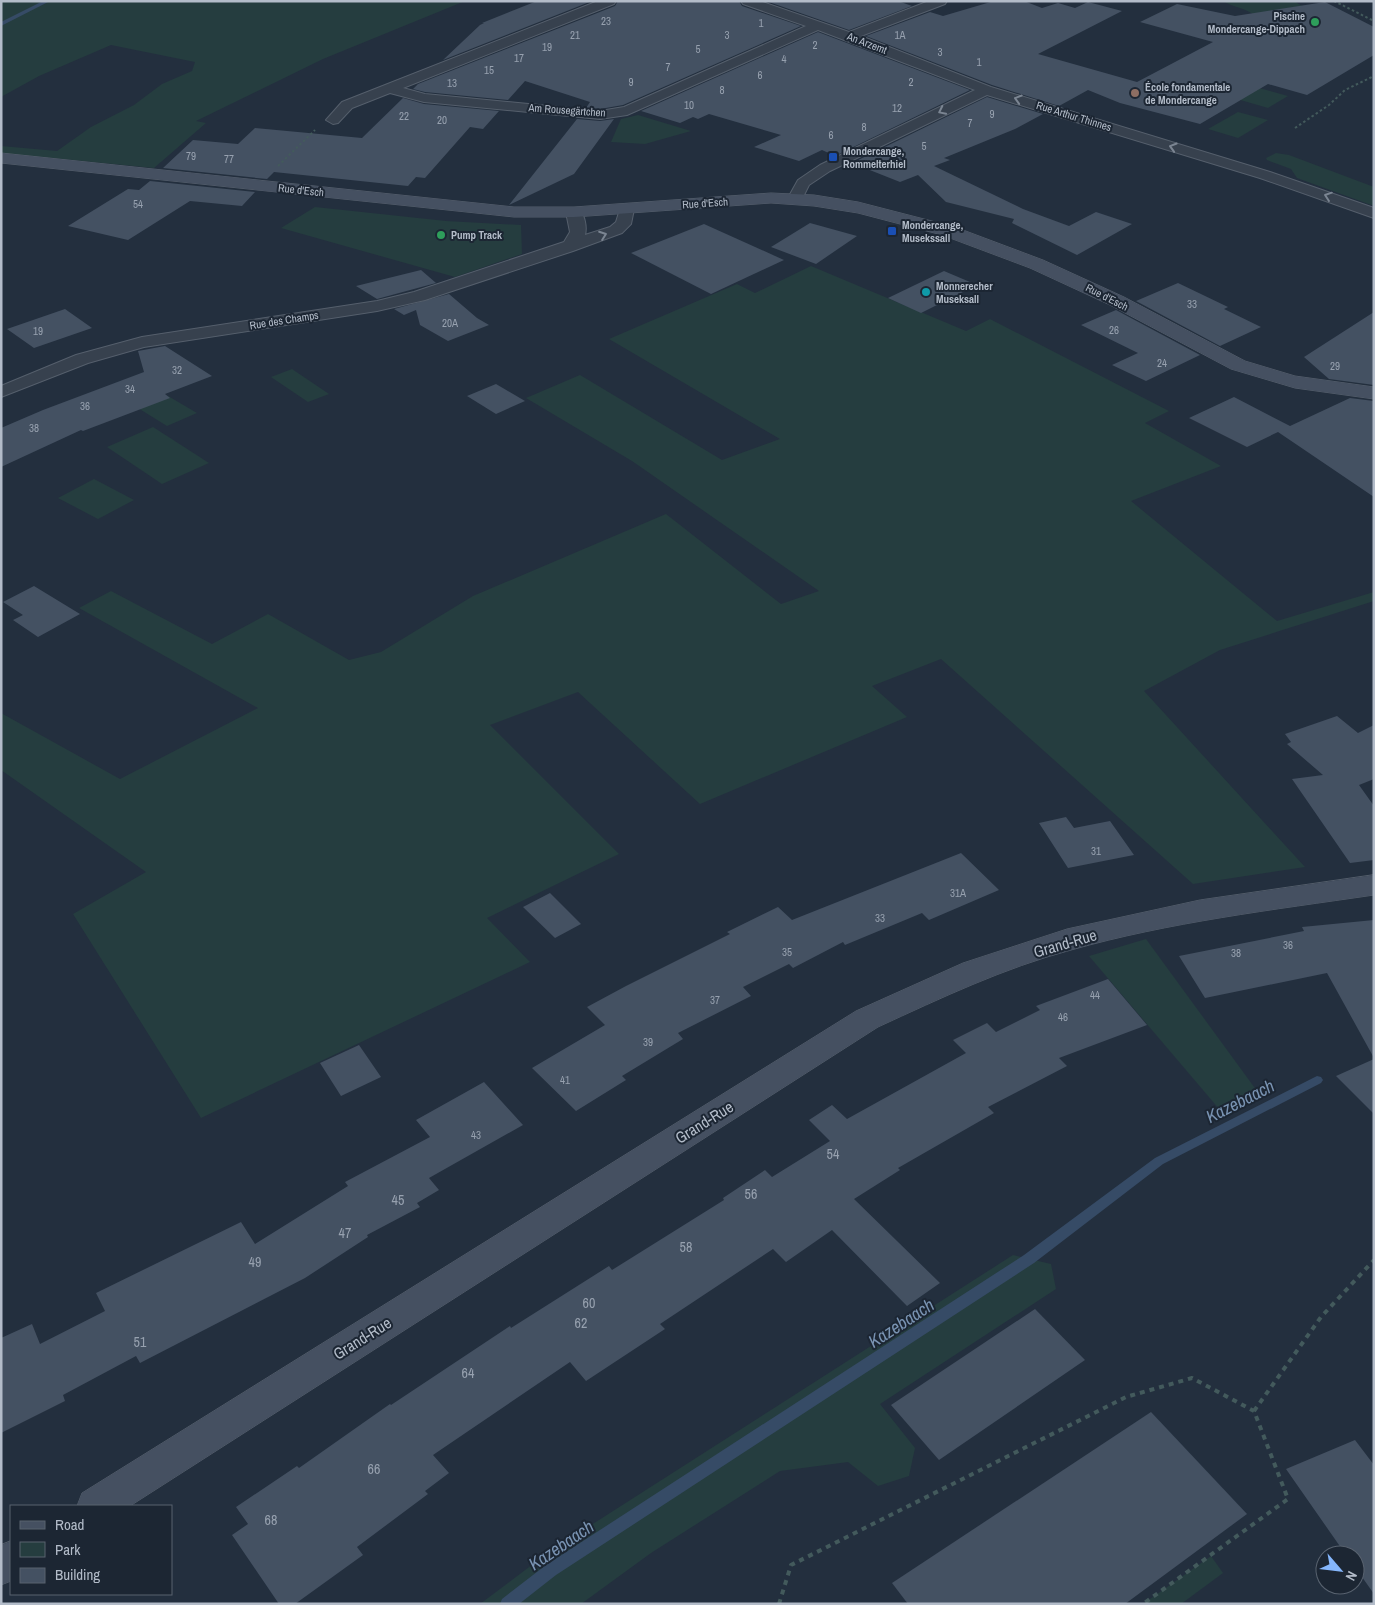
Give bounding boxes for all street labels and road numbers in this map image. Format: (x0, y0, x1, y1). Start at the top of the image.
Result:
street label: An Arzemt (844, 29, 889, 57)
street label: Rue Arthur Thinnes (1035, 98, 1114, 134)
street label: Am Rousegärtchen (527, 100, 606, 120)
street label: Rue d'Esch (277, 181, 325, 199)
street label: Rue d'Esch (682, 194, 728, 212)
street label: Rue d'Esch (1083, 280, 1131, 314)
street label: Rue des Champs (248, 308, 320, 332)
street label: Grand-Rue (1031, 923, 1099, 963)
street label: Grand-Rue (671, 1095, 737, 1149)
street label: Grand-Rue (329, 1311, 395, 1365)

